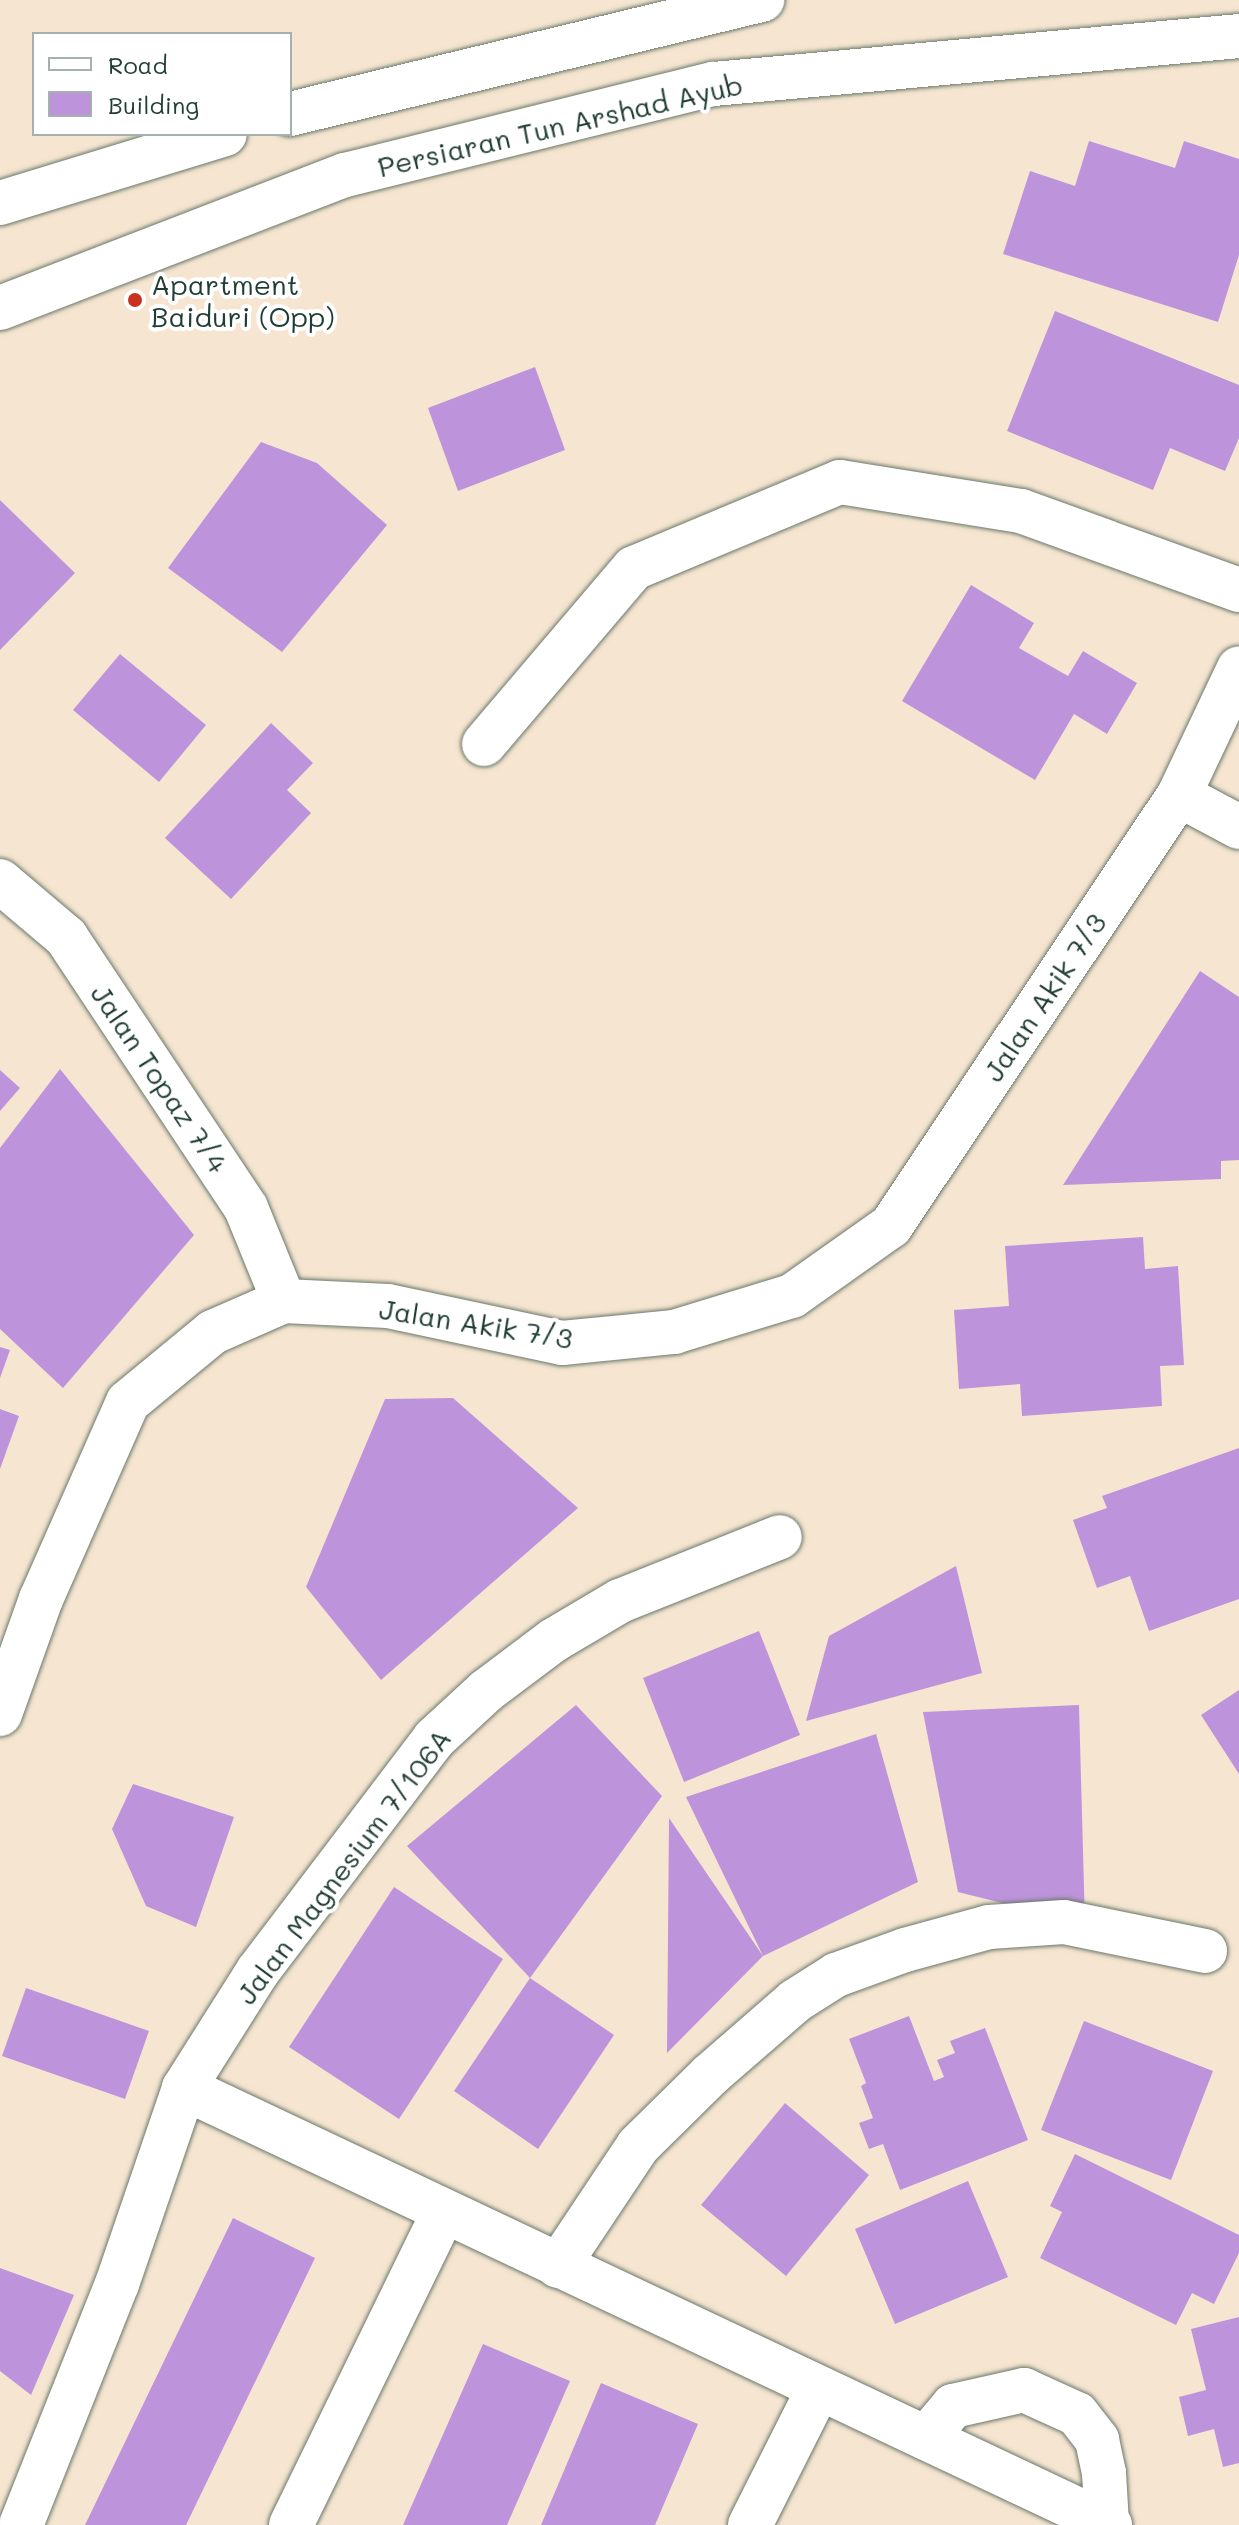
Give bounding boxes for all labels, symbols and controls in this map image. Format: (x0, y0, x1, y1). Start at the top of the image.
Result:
legend (32, 32, 292, 136)
text: Road (108, 49, 168, 80)
street label: Persiaran Tun Arshad Ayub (374, 67, 746, 183)
text: Building (108, 89, 199, 120)
place label: Apartment Baiduri (Opp) (151, 267, 335, 333)
marker: Apartment Baiduri (Opp) (126, 291, 144, 309)
street label: Jalan Akik 7/3 (976, 907, 1112, 1087)
street label: Jalan Topaz 7/4 (85, 977, 235, 1179)
street label: Jalan Akik 7/3 (377, 1291, 575, 1355)
street label: Jalan Magnesium 7/106A (229, 1722, 457, 2010)

